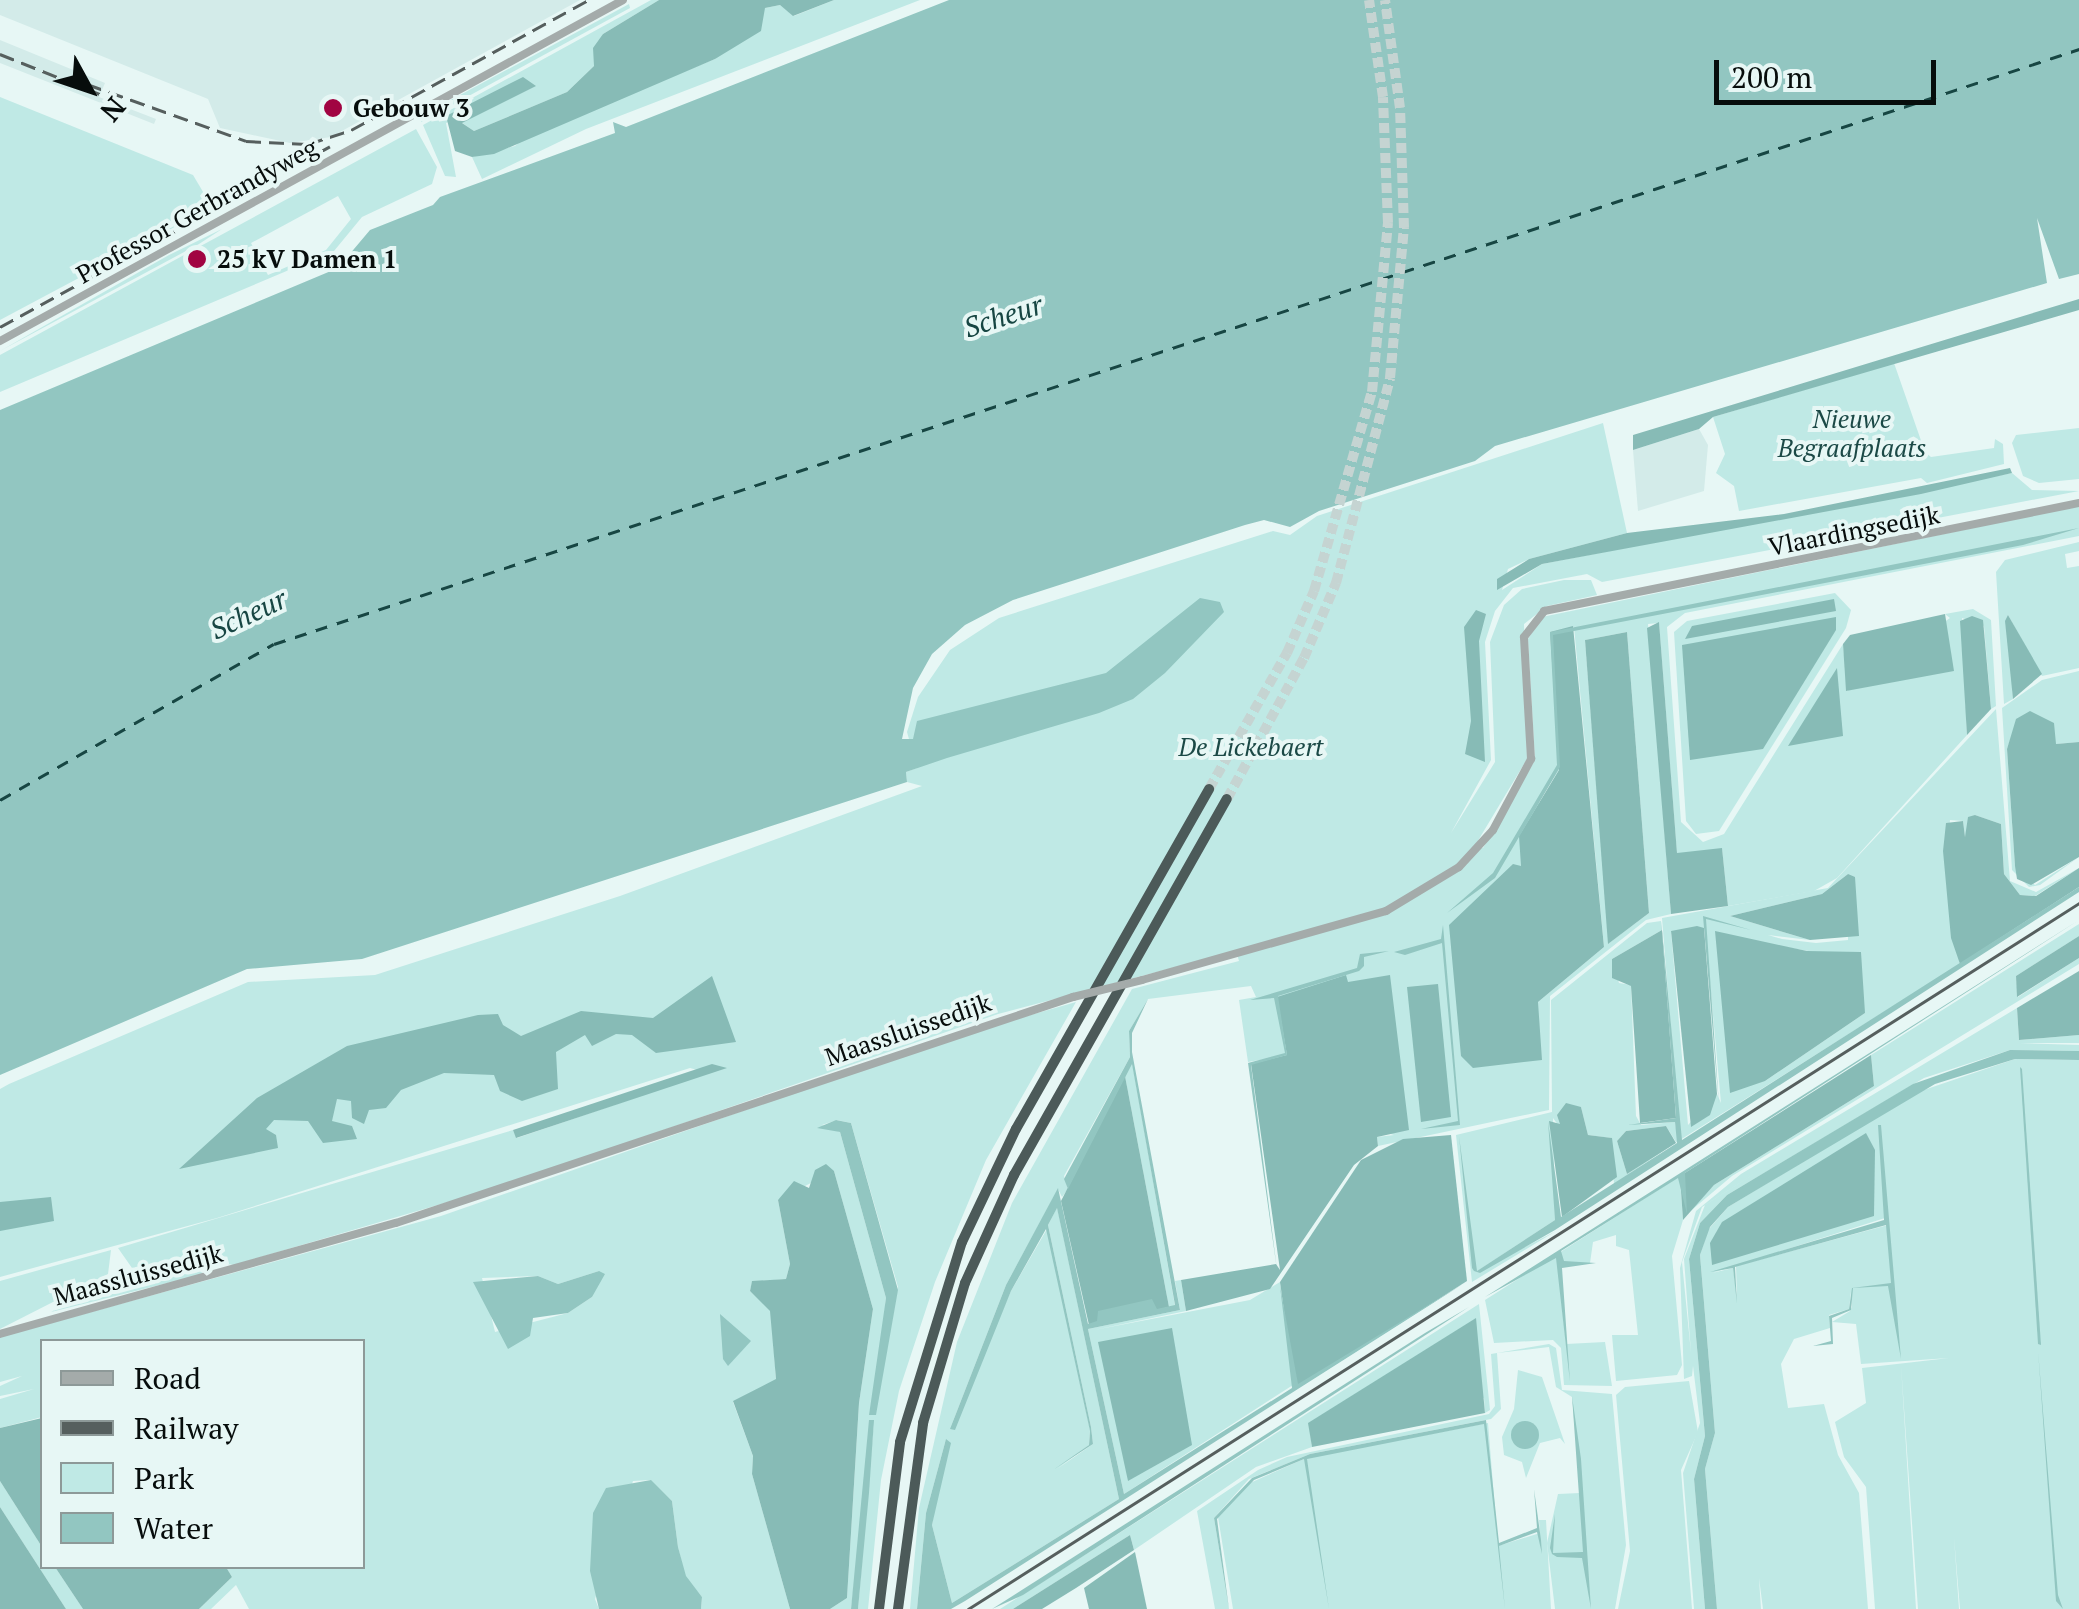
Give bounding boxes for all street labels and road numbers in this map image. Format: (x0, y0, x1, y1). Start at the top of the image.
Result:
street label: Professor Gerbrandyweg (71, 132, 323, 290)
street label: Vlaardingsedijk (1766, 500, 1942, 562)
street label: Maassluissedijk (821, 988, 995, 1072)
street label: Maassluissedijk (50, 1238, 226, 1312)

